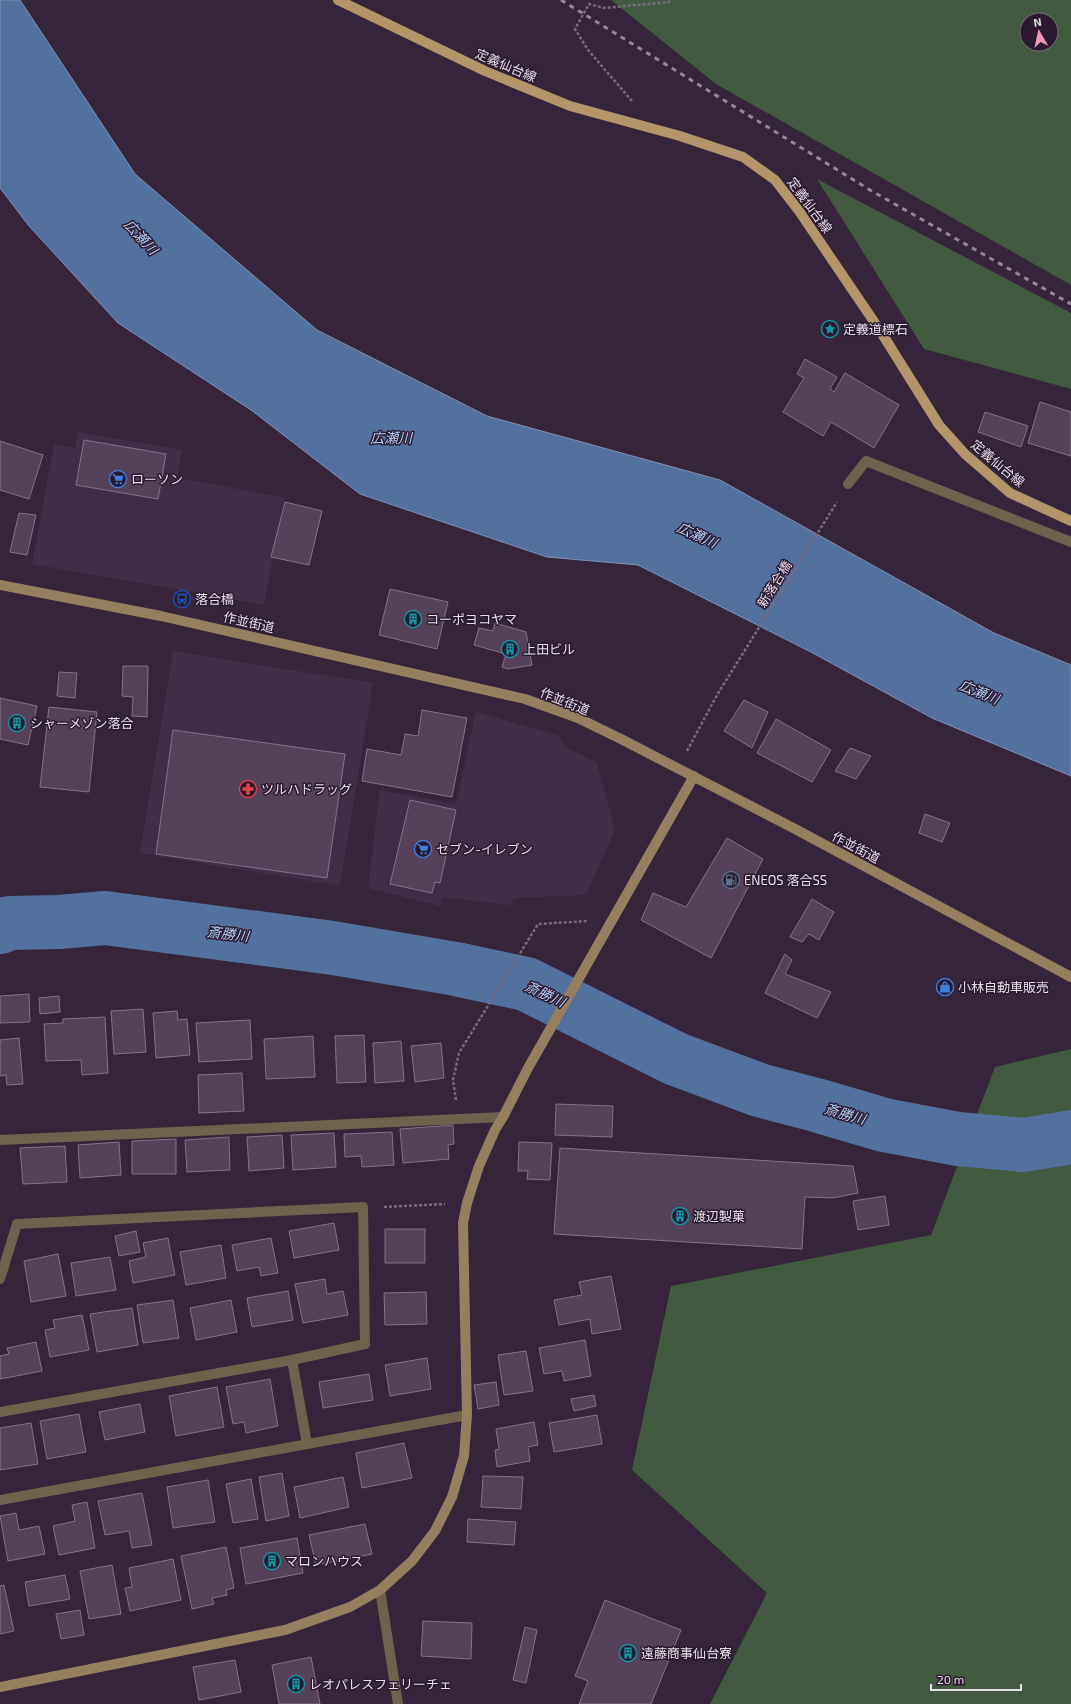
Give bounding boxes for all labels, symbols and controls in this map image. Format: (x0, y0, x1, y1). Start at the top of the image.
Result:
north arrow (1019, 12, 1059, 52)
text: N (1032, 15, 1042, 29)
street label: 定義仙台線 (473, 45, 539, 85)
street label: 定義仙台線 (784, 174, 836, 236)
water label: 広瀬川 (121, 216, 163, 259)
place icon: 定義道標石 (820, 319, 840, 339)
place label: 定義道標石 (843, 321, 908, 337)
water label: 広瀬川 (370, 429, 414, 446)
street label: 定義仙台線 (968, 436, 1028, 490)
supermarket icon: ローソン (108, 469, 128, 489)
place label: ローソン (131, 471, 183, 487)
water label: 広瀬川 (675, 518, 722, 552)
street label: 新落合橋 (753, 558, 795, 610)
bus stop icon: 落合橋 (172, 589, 192, 609)
place label: 落合橋 (195, 591, 234, 607)
street label: 作並街道 (222, 608, 276, 636)
building icon: コーポヨコヤマ (403, 609, 423, 629)
place label: コーポヨコヤマ (426, 611, 517, 627)
building icon: 上田ビル (500, 639, 520, 659)
place label: 上田ビル (523, 641, 575, 657)
water label: 広瀬川 (957, 676, 1004, 708)
street label: 作並街道 (538, 684, 592, 718)
building icon: シャーメゾン落合 (7, 713, 27, 733)
place label: シャーメゾン落合 (30, 715, 133, 731)
pharmacy icon: ツルハドラッグ (238, 779, 258, 799)
place label: ツルハドラッグ (261, 781, 352, 797)
street label: 作並街道 (829, 828, 883, 866)
supermarket icon: セブン-イレブン (413, 839, 433, 859)
place label: セブン-イレブン (436, 841, 533, 857)
fuel station icon: ENEOS 落合SS (721, 870, 741, 890)
place label: ENEOS 落合SS (744, 872, 827, 888)
water label: 斎勝川 (206, 923, 252, 945)
water label: 斎勝川 (523, 977, 570, 1011)
shop icon: 小林自動車販売 (935, 977, 955, 997)
place label: 小林自動車販売 (958, 979, 1049, 995)
water label: 斎勝川 (823, 1100, 870, 1128)
building icon: 渡辺製菓 (670, 1206, 690, 1226)
place label: 渡辺製菓 (693, 1208, 745, 1224)
building icon: マロンハウス (262, 1551, 282, 1571)
place label: マロンハウス (285, 1553, 363, 1569)
building icon: 遠藤商事仙台寮 (618, 1643, 638, 1663)
place label: 遠藤商事仙台寮 (641, 1645, 732, 1661)
scale bar (931, 1666, 1021, 1692)
text: 20 m (937, 1672, 964, 1686)
building icon: レオパレスフェリーチェ (286, 1674, 306, 1694)
place label: レオパレスフェリーチェ (309, 1676, 452, 1692)

